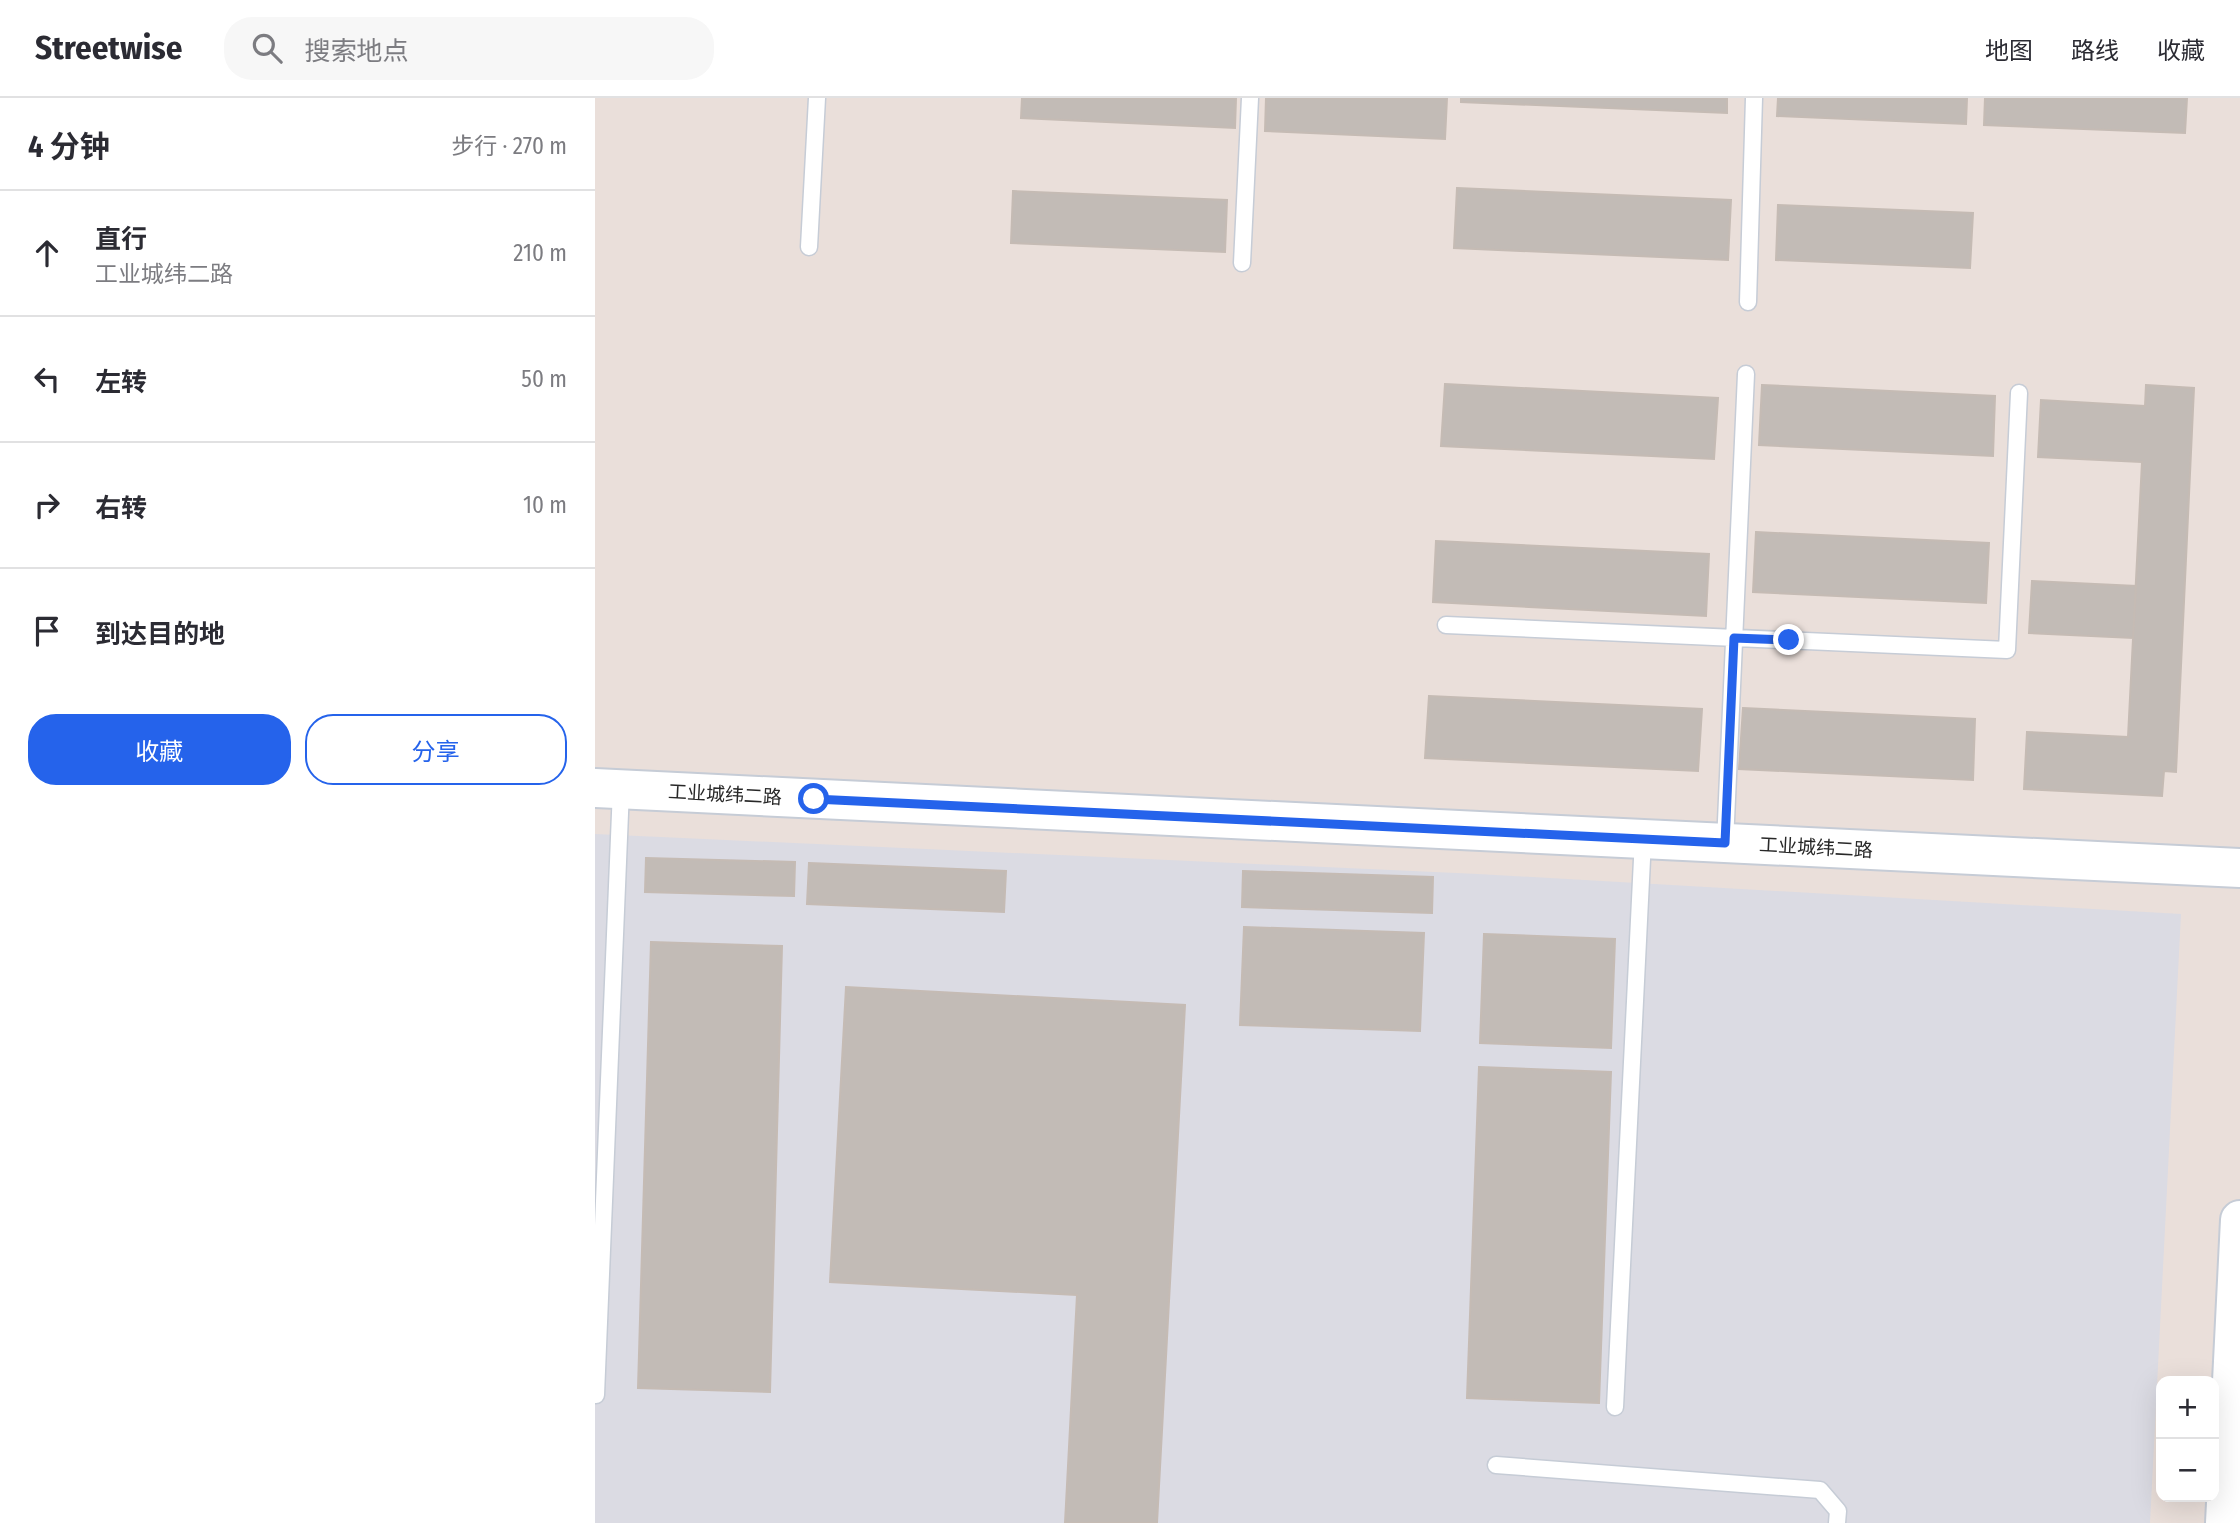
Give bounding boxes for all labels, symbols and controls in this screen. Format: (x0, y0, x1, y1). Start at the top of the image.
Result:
search box (224, 17, 714, 80)
text: Streetwise (35, 28, 182, 68)
icon: search (248, 29, 286, 67)
text: 搜索地点 (304, 36, 408, 67)
text: 地图 (1985, 37, 2033, 65)
text: 路线 (2071, 37, 2119, 65)
text: 收藏 (2157, 37, 2205, 65)
text: 4 分钟 (28, 129, 110, 165)
text: 步行 · 270 m (451, 132, 567, 160)
text: 直行 (95, 224, 147, 255)
icon: ahead (28, 234, 66, 272)
text: 210 m (513, 239, 567, 267)
text: 工业城纬二路 (95, 260, 233, 288)
icon: left (28, 360, 66, 398)
text: 50 m (521, 365, 567, 393)
text: 左转 (95, 367, 147, 398)
icon: right (28, 486, 66, 524)
text: 10 m (523, 491, 567, 519)
text: 右转 (95, 493, 147, 524)
icon: arrive (28, 612, 66, 650)
text: 到达目的地 (95, 619, 225, 650)
route end (1773, 624, 1804, 655)
button: 收藏 (28, 714, 291, 785)
button: 分享 (305, 714, 567, 785)
street label: 工业城纬二路 (667, 780, 783, 809)
route start (798, 783, 829, 814)
street label: 工业城纬二路 (1758, 833, 1874, 862)
map controls (2156, 1376, 2219, 1502)
button: + (2156, 1376, 2219, 1439)
button: − (2156, 1439, 2219, 1502)

